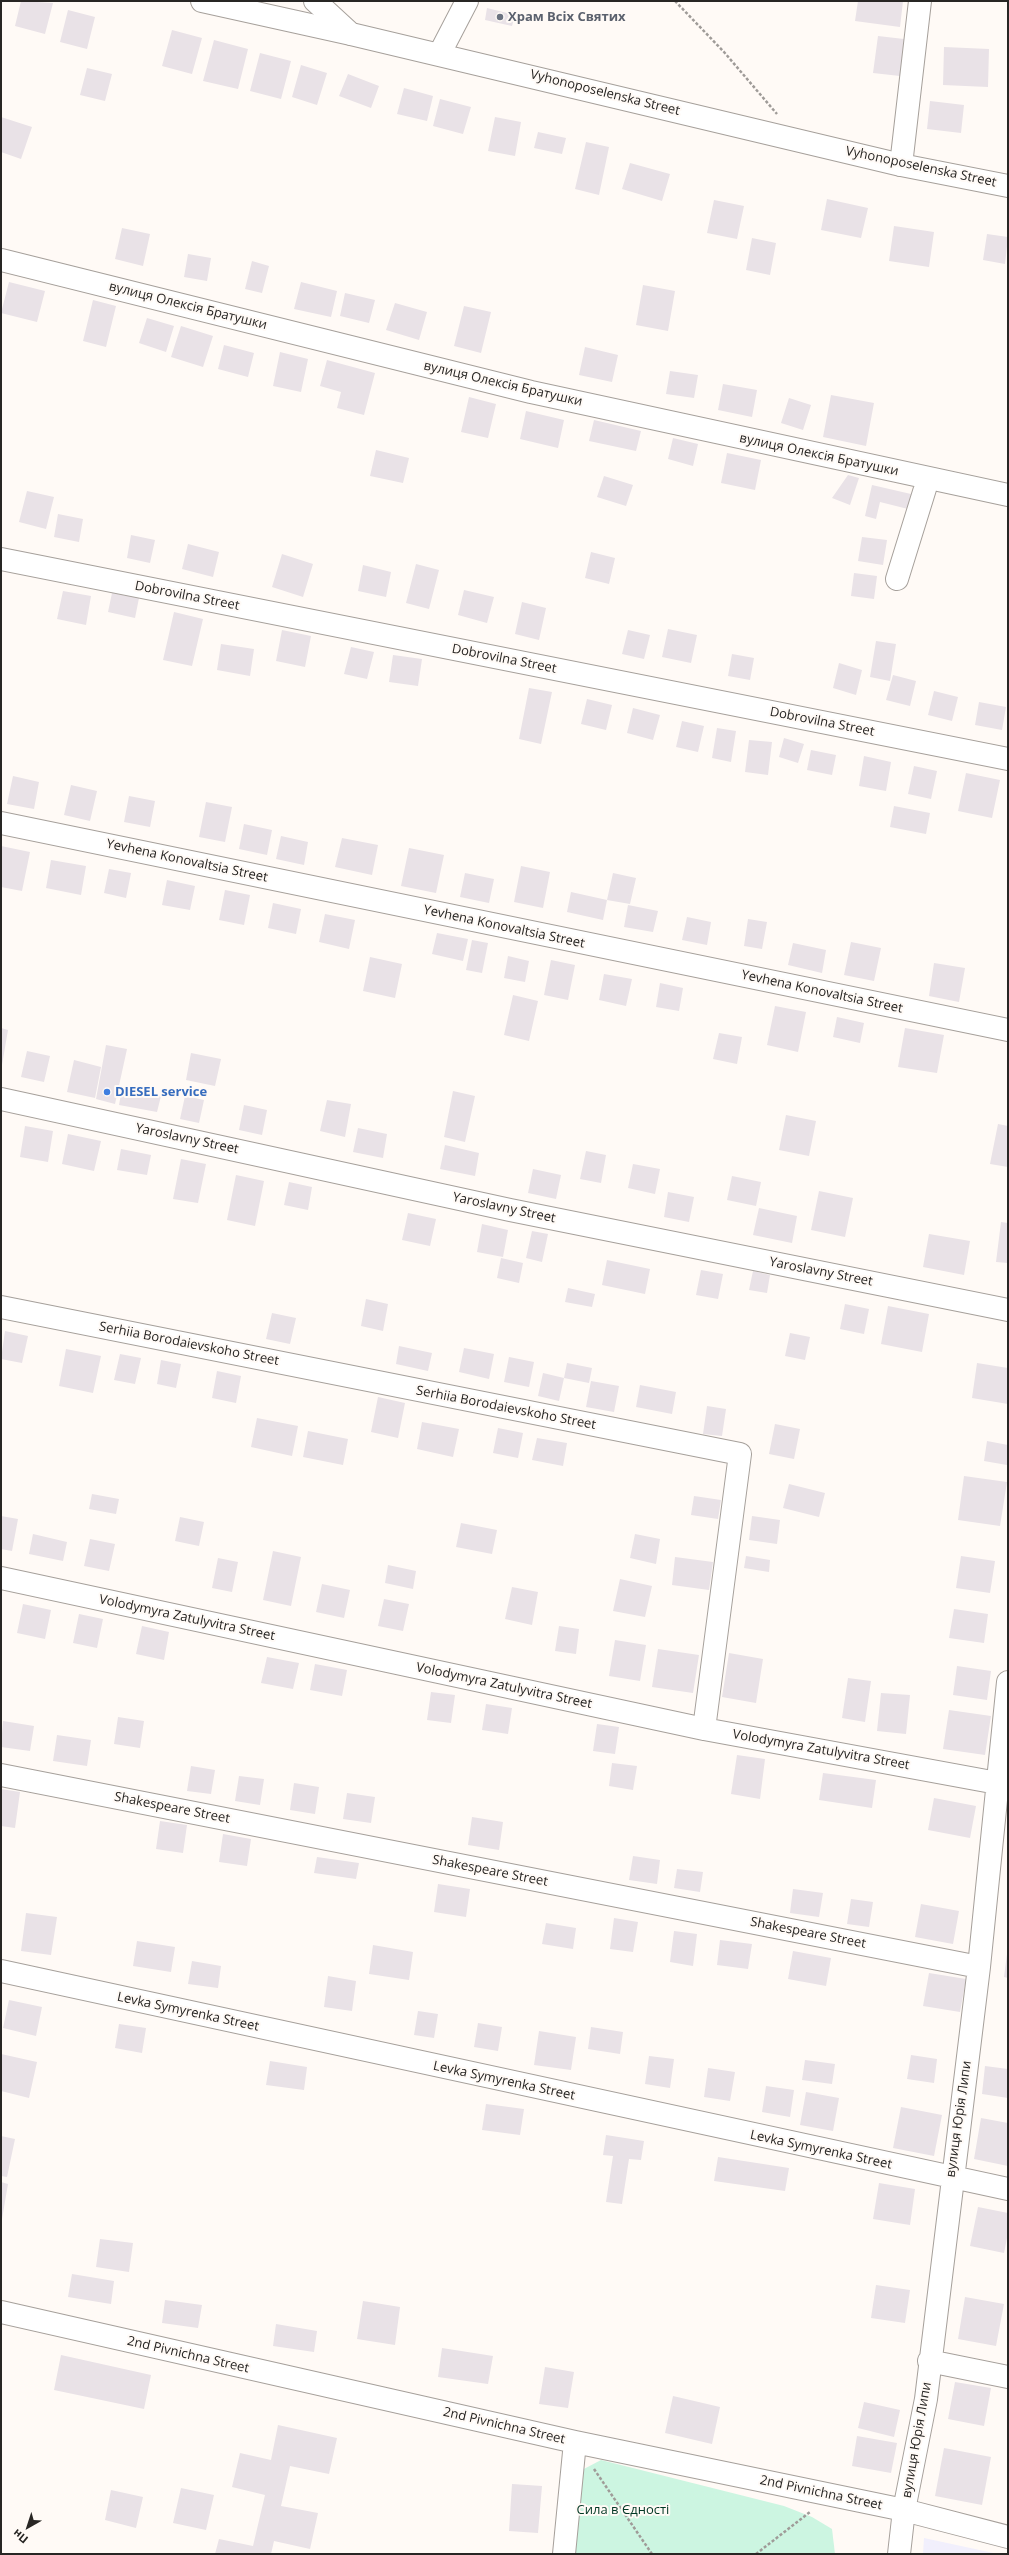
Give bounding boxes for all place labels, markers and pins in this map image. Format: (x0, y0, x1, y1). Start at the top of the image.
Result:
place label: Храм Всіх Святих (508, 9, 626, 25)
marker: Храм Всіх Святих (495, 12, 505, 22)
place label: DIESEL service (115, 1084, 207, 1100)
marker: DIESEL service (102, 1087, 112, 1097)

